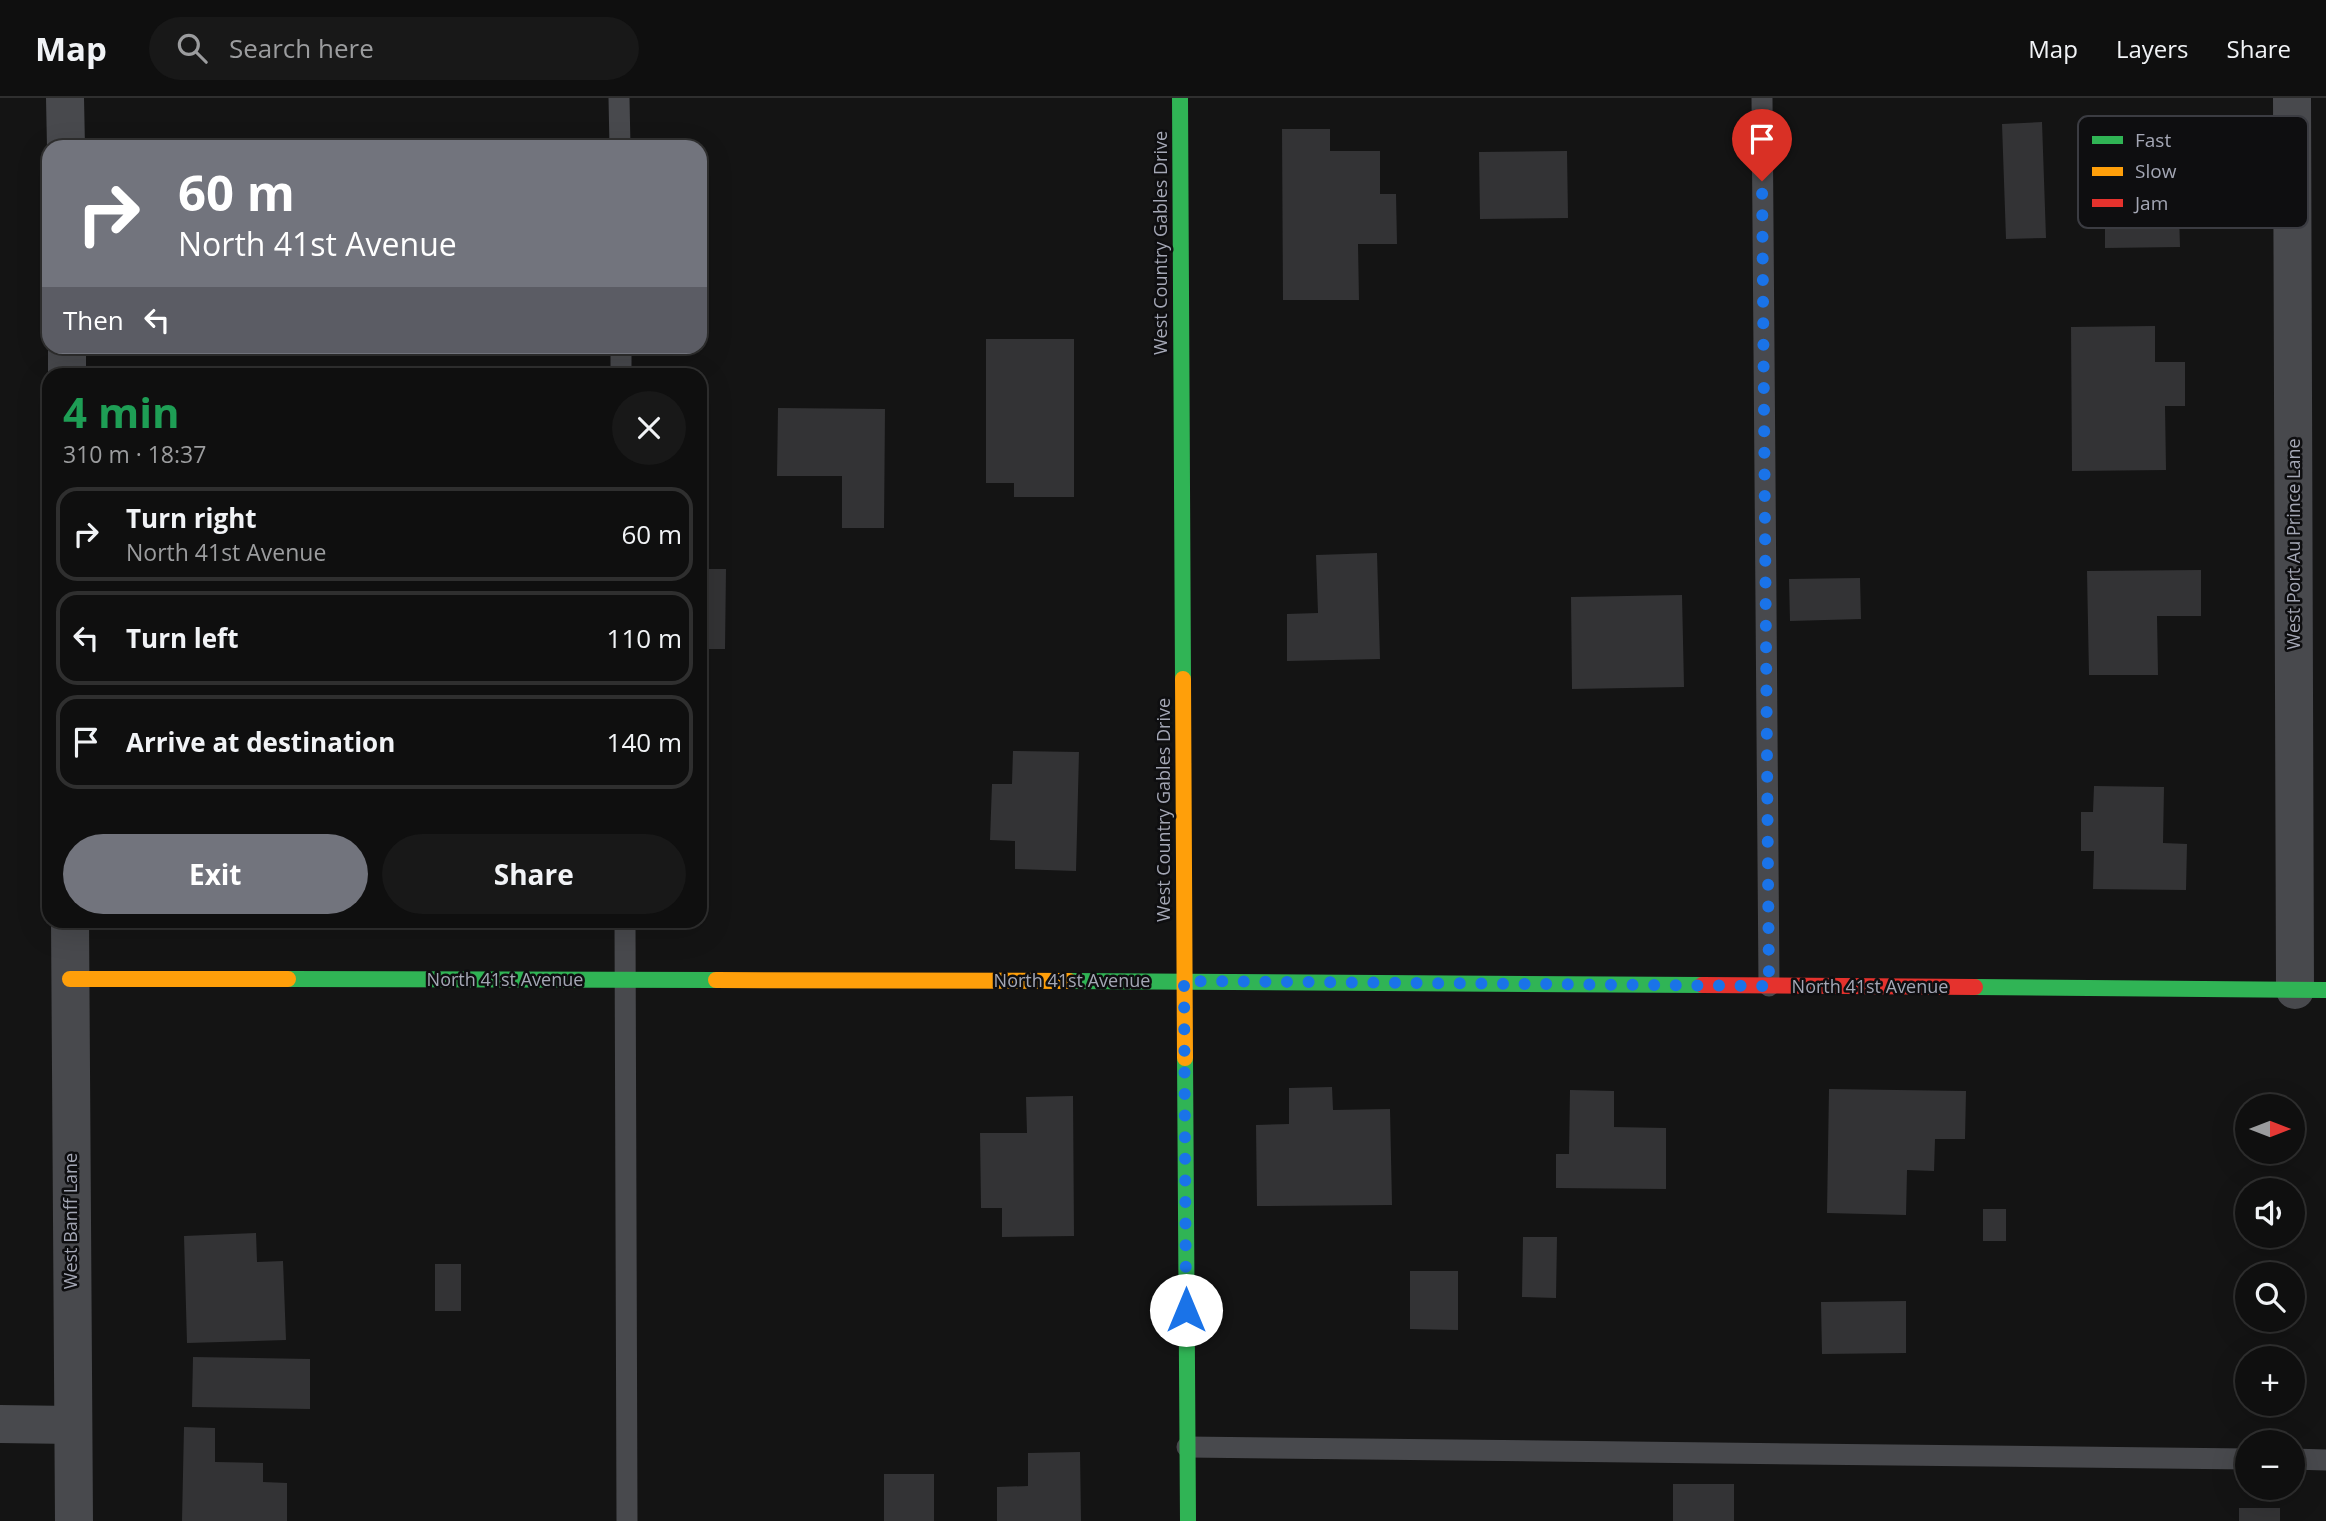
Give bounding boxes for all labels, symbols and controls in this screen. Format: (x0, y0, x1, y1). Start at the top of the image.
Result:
search box (149, 17, 639, 80)
text: Map (35, 26, 107, 71)
icon: search (173, 29, 211, 67)
text: Search here (229, 30, 374, 66)
text: Map (2028, 32, 2078, 65)
text: Layers (2116, 32, 2189, 65)
text: Share (2227, 32, 2291, 65)
pin (1732, 109, 1792, 181)
legend (2078, 116, 2308, 228)
icon: arrive (1743, 120, 1781, 158)
text: Fast (2135, 127, 2171, 153)
street label: West Country Gables Drive (1148, 131, 1172, 355)
text: Slow (2135, 158, 2177, 184)
text: 60 m (178, 159, 295, 225)
icon: right (63, 168, 154, 259)
text: Jam (2133, 190, 2168, 216)
text: North 41st Avenue (178, 222, 457, 265)
icon: left (138, 301, 176, 339)
text: Then (63, 302, 124, 338)
text: 4 min (63, 383, 180, 440)
button: close (612, 391, 686, 465)
text: 310 m · 18:37 (63, 438, 206, 470)
street label: West Port Au Prince Lane (2281, 438, 2305, 650)
text: Turn right (126, 500, 257, 536)
icon: right (67, 515, 105, 553)
text: 60 m (621, 516, 682, 552)
text: North 41st Avenue (126, 536, 326, 568)
icon: left (67, 619, 105, 657)
text: Turn left (126, 620, 238, 656)
text: 110 m (607, 620, 682, 656)
street label: West Country Gables Drive (1151, 698, 1175, 922)
icon: arrive (67, 723, 105, 761)
text: Arrive at destination (126, 724, 395, 760)
text: 140 m (607, 724, 682, 760)
button: Exit (63, 834, 368, 914)
button: Share (382, 834, 686, 914)
street label: North 41st Avenue (427, 967, 583, 991)
street label: North 41st Avenue (994, 968, 1150, 992)
street label: North 41st Avenue (1792, 974, 1948, 998)
north arrow (2235, 1094, 2305, 1164)
map controls (2235, 1094, 2305, 1500)
street label: West Banff Lane (58, 1153, 82, 1289)
button: sound (2235, 1178, 2305, 1248)
button: search (2235, 1262, 2305, 1332)
position arrow (1149, 1273, 1223, 1347)
button: + (2235, 1346, 2305, 1416)
button: − (2235, 1430, 2305, 1500)

